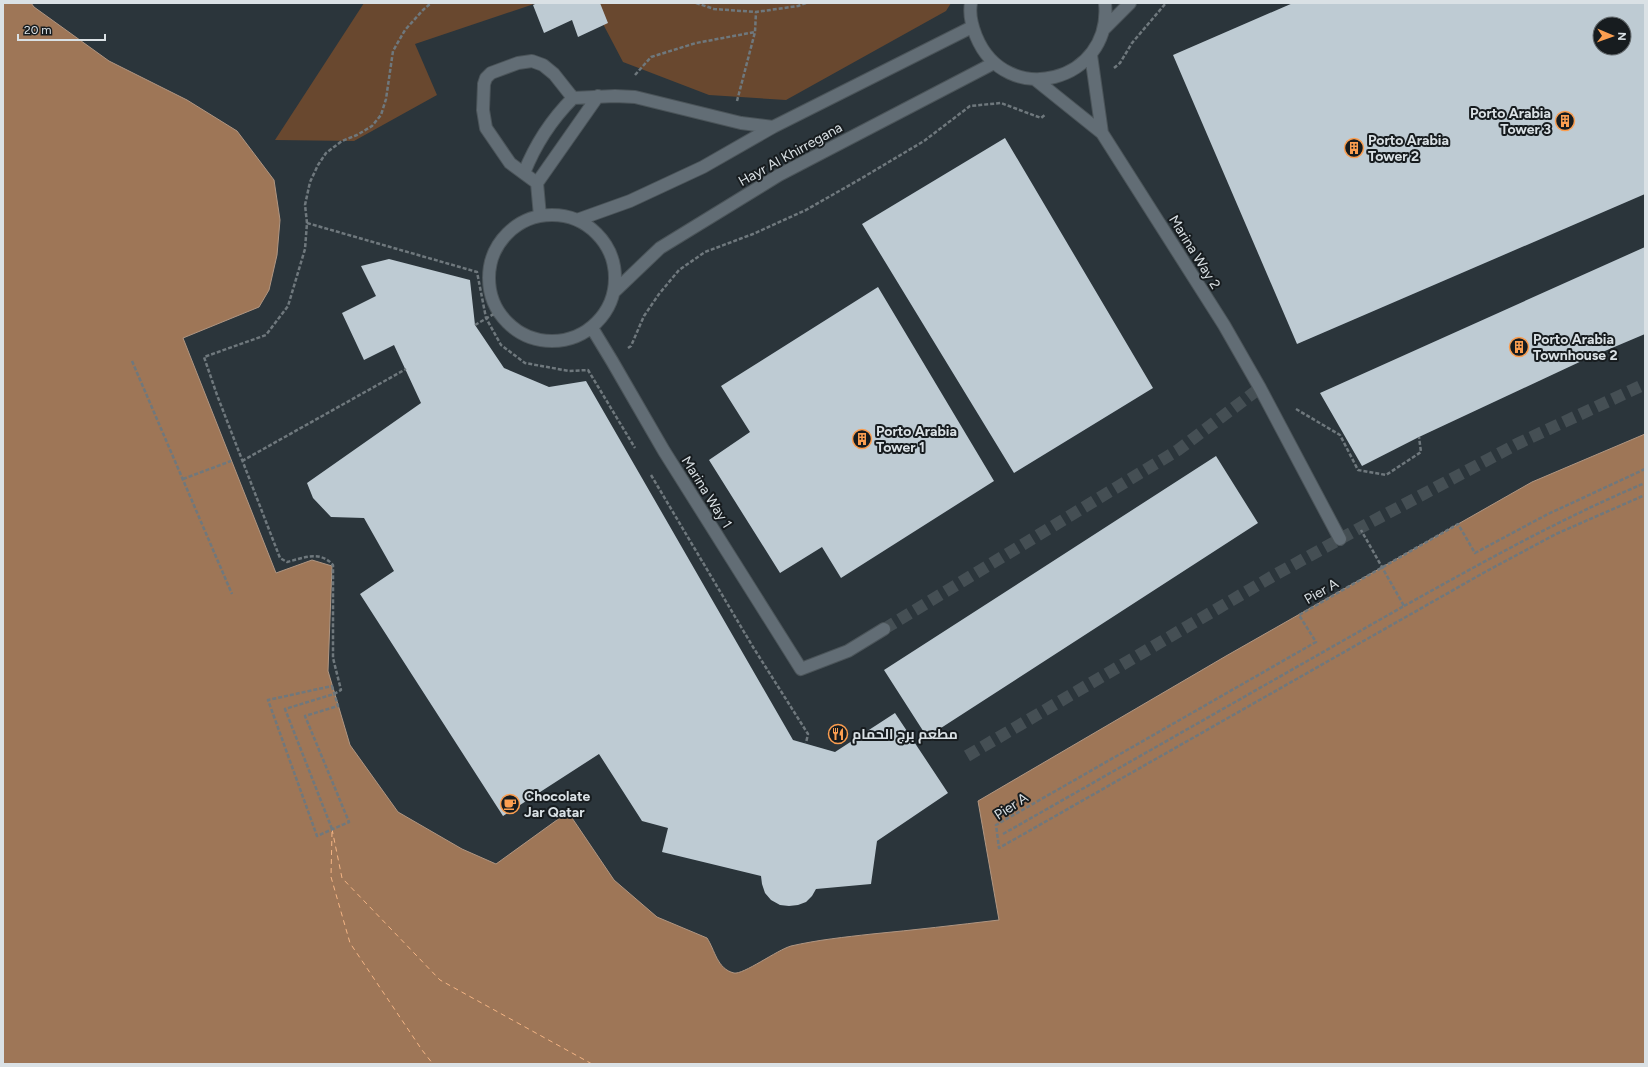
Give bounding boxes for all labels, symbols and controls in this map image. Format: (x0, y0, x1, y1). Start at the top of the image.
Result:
scale bar (18, 16, 105, 42)
north arrow (1592, 16, 1632, 56)
text: 20 m (24, 23, 52, 37)
text: N (1615, 32, 1628, 41)
place label: Porto Arabia Tower 3 (1470, 105, 1551, 138)
building icon: Porto Arabia Tower 3 (1554, 110, 1576, 132)
street label: Hayr Al Khirregana (735, 119, 845, 190)
place label: Porto Arabia Tower 2 (1368, 132, 1449, 165)
building icon: Porto Arabia Tower 2 (1343, 137, 1365, 159)
street label: Marina Way 2 (1165, 212, 1224, 292)
place label: Porto Arabia Townhouse 2 (1533, 331, 1618, 364)
building icon: Porto Arabia Townhouse 2 (1508, 336, 1530, 358)
place label: Porto Arabia Tower 1 (876, 423, 957, 456)
building icon: Porto Arabia Tower 1 (851, 428, 873, 450)
street label: Marina Way 1 (678, 453, 735, 531)
street label: Pier A (1301, 575, 1342, 608)
restaurant icon: مطعم برج الحمام (827, 723, 849, 745)
place label: مطعم برج الحمام (852, 726, 958, 744)
place label: Chocolate Jar Qatar (524, 788, 590, 821)
street label: Pier A (991, 789, 1032, 824)
cafe icon: Chocolate Jar Qatar (499, 793, 521, 815)

